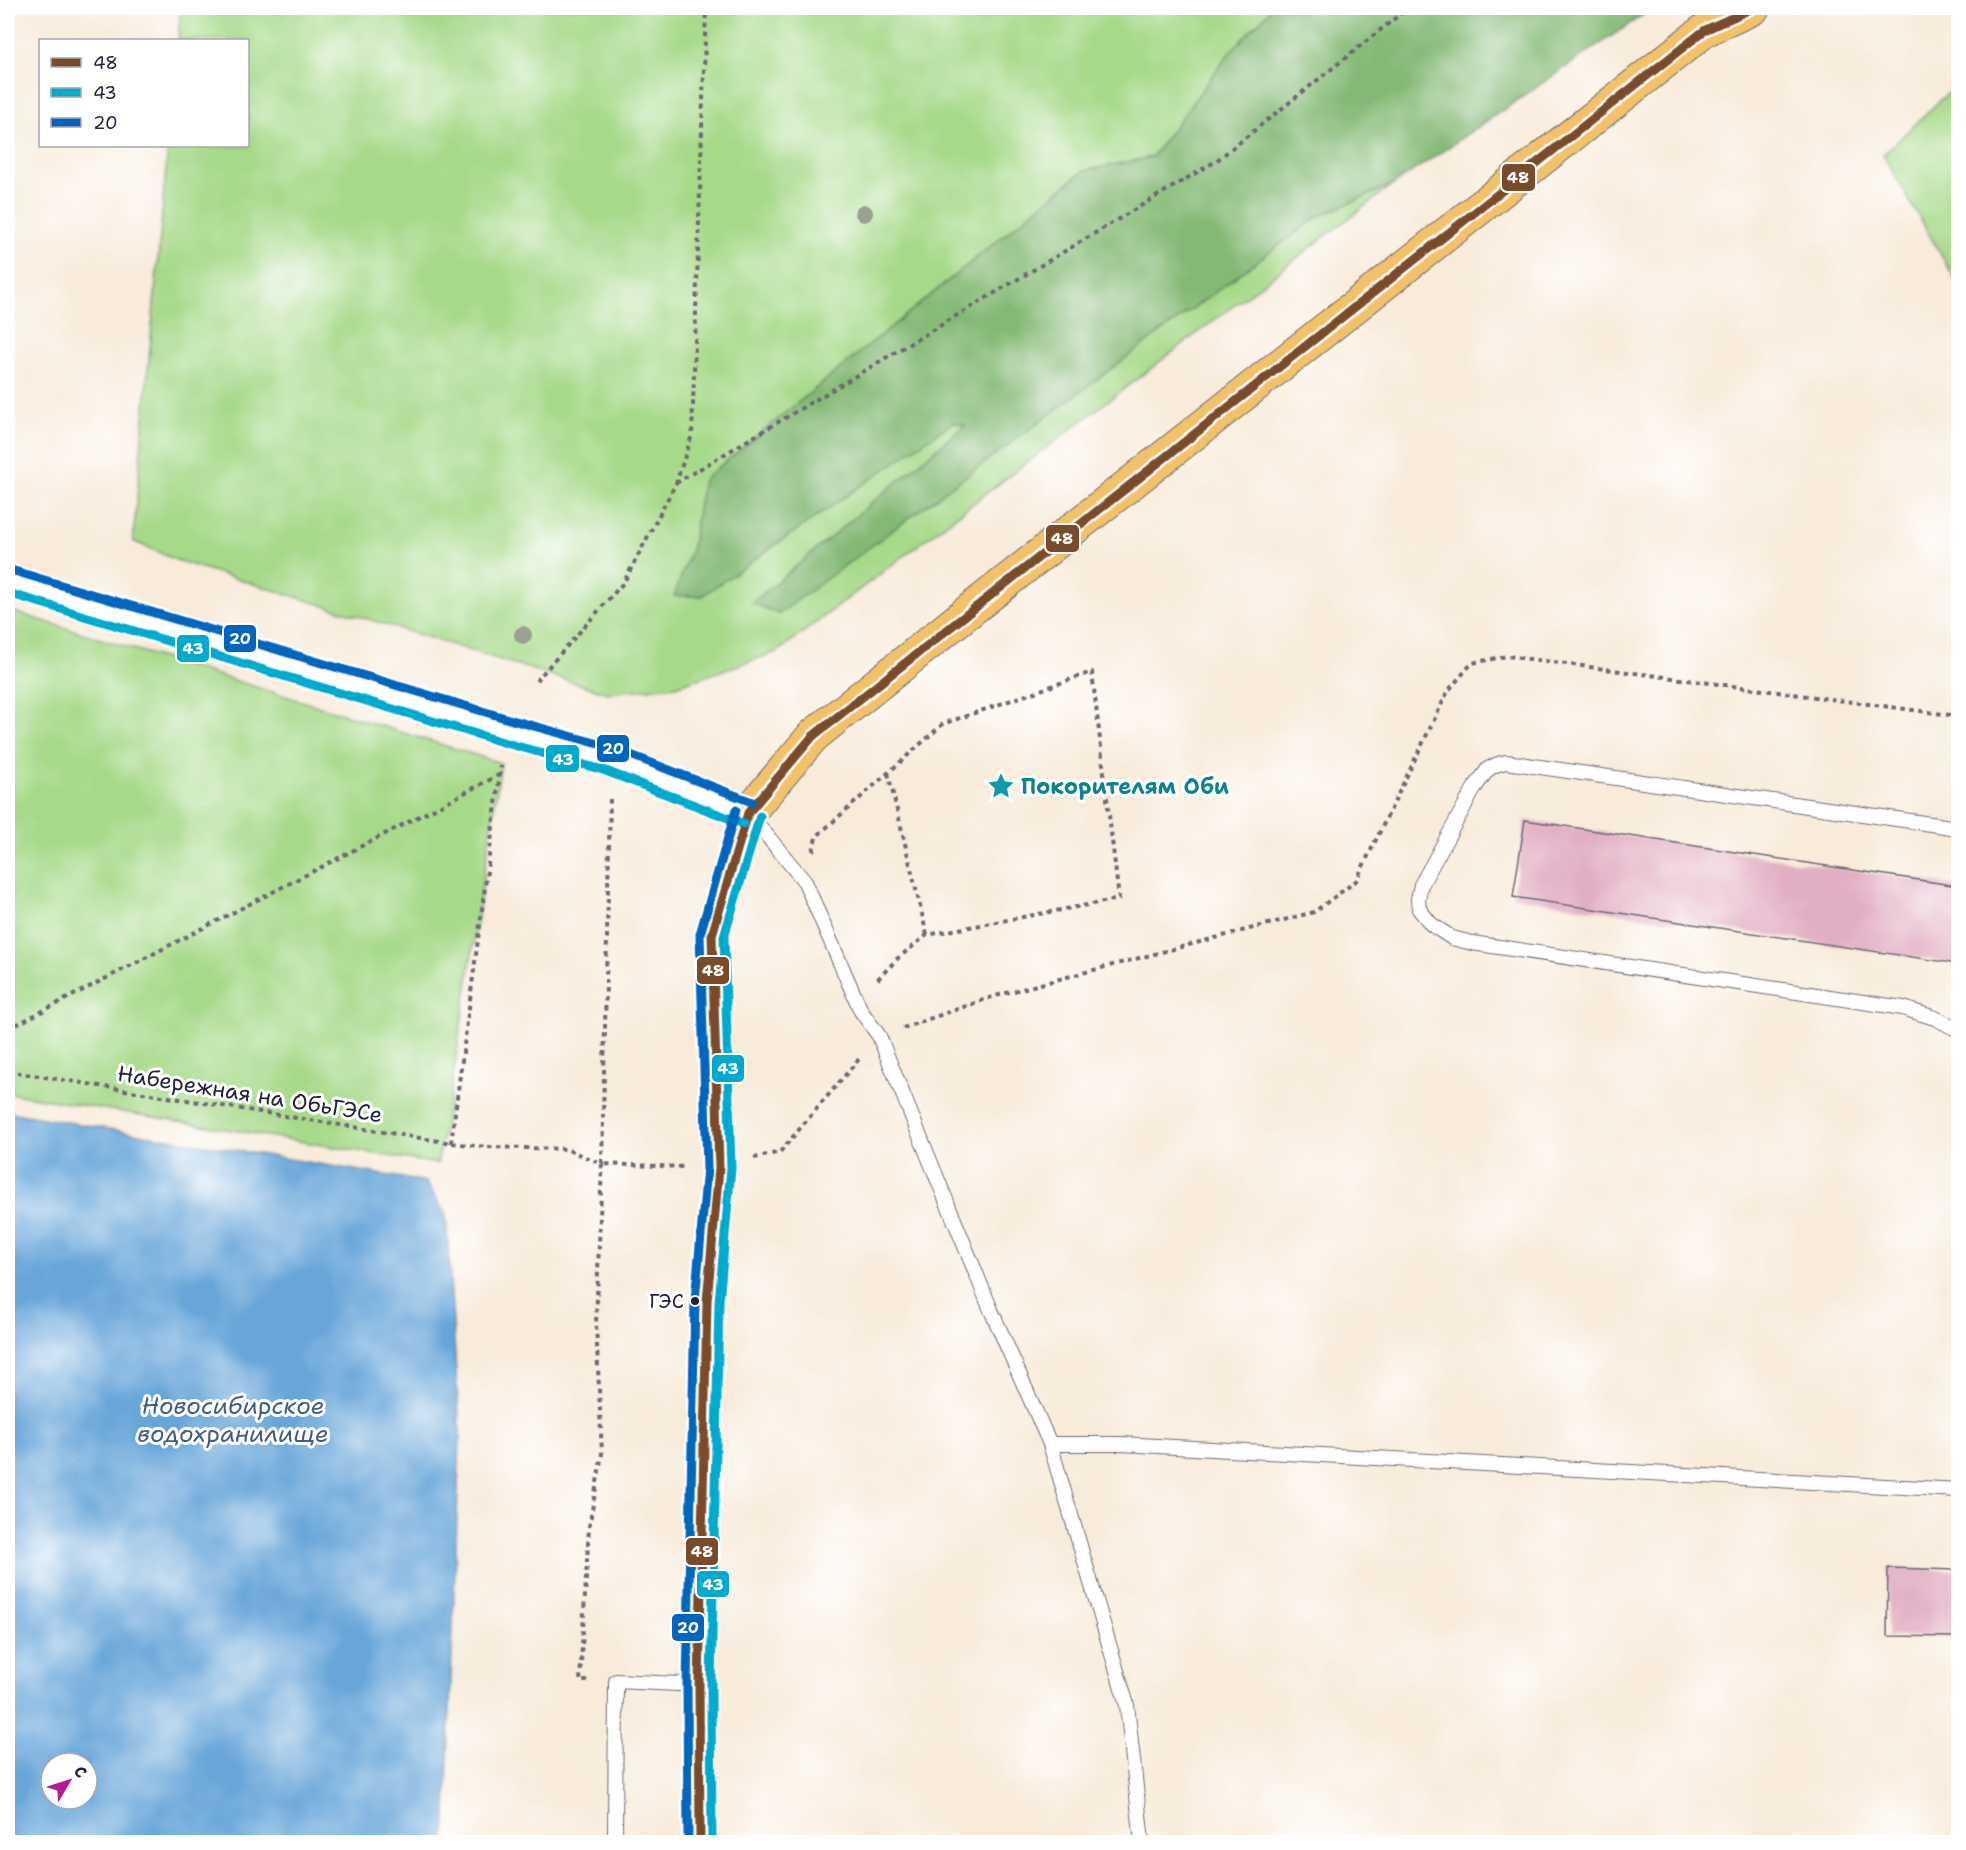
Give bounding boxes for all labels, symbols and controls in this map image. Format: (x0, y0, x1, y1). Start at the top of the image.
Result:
legend (39, 39, 249, 147)
text: 48 (93, 51, 118, 75)
text: 43 (93, 81, 117, 105)
text: 20 (93, 111, 118, 135)
line badge: 48 (1501, 163, 1536, 192)
text: 48 (1507, 167, 1529, 188)
line badge: 48 (1045, 524, 1080, 553)
text: 48 (1051, 528, 1073, 549)
line badge: 20 (223, 624, 257, 653)
text: 20 (229, 628, 251, 649)
line badge: 43 (176, 634, 210, 663)
text: 43 (182, 638, 204, 659)
line badge: 20 (596, 734, 630, 763)
text: 20 (602, 738, 624, 759)
line badge: 43 (545, 744, 580, 773)
text: 43 (552, 749, 574, 770)
place icon: Покорителям Оби (986, 771, 1016, 801)
place label: Покорителям Оби (1021, 772, 1229, 801)
line badge: 48 (696, 956, 730, 985)
text: 48 (702, 960, 724, 981)
line badge: 43 (711, 1054, 745, 1083)
text: 43 (717, 1058, 739, 1079)
street label: Набережная на ОбьГЭСе (115, 1059, 385, 1129)
place label: ГЭС (649, 1288, 684, 1314)
marker: ГЭС (689, 1295, 701, 1307)
water label: Новосибирское водохранилище (137, 1390, 329, 1450)
line badge: 48 (685, 1537, 719, 1566)
text: 48 (691, 1541, 713, 1562)
line badge: 43 (696, 1570, 730, 1598)
text: 43 (702, 1574, 724, 1595)
line badge: 20 (671, 1613, 705, 1642)
text: 20 (677, 1617, 699, 1638)
north arrow (39, 1751, 99, 1811)
text: С (69, 1761, 92, 1782)

